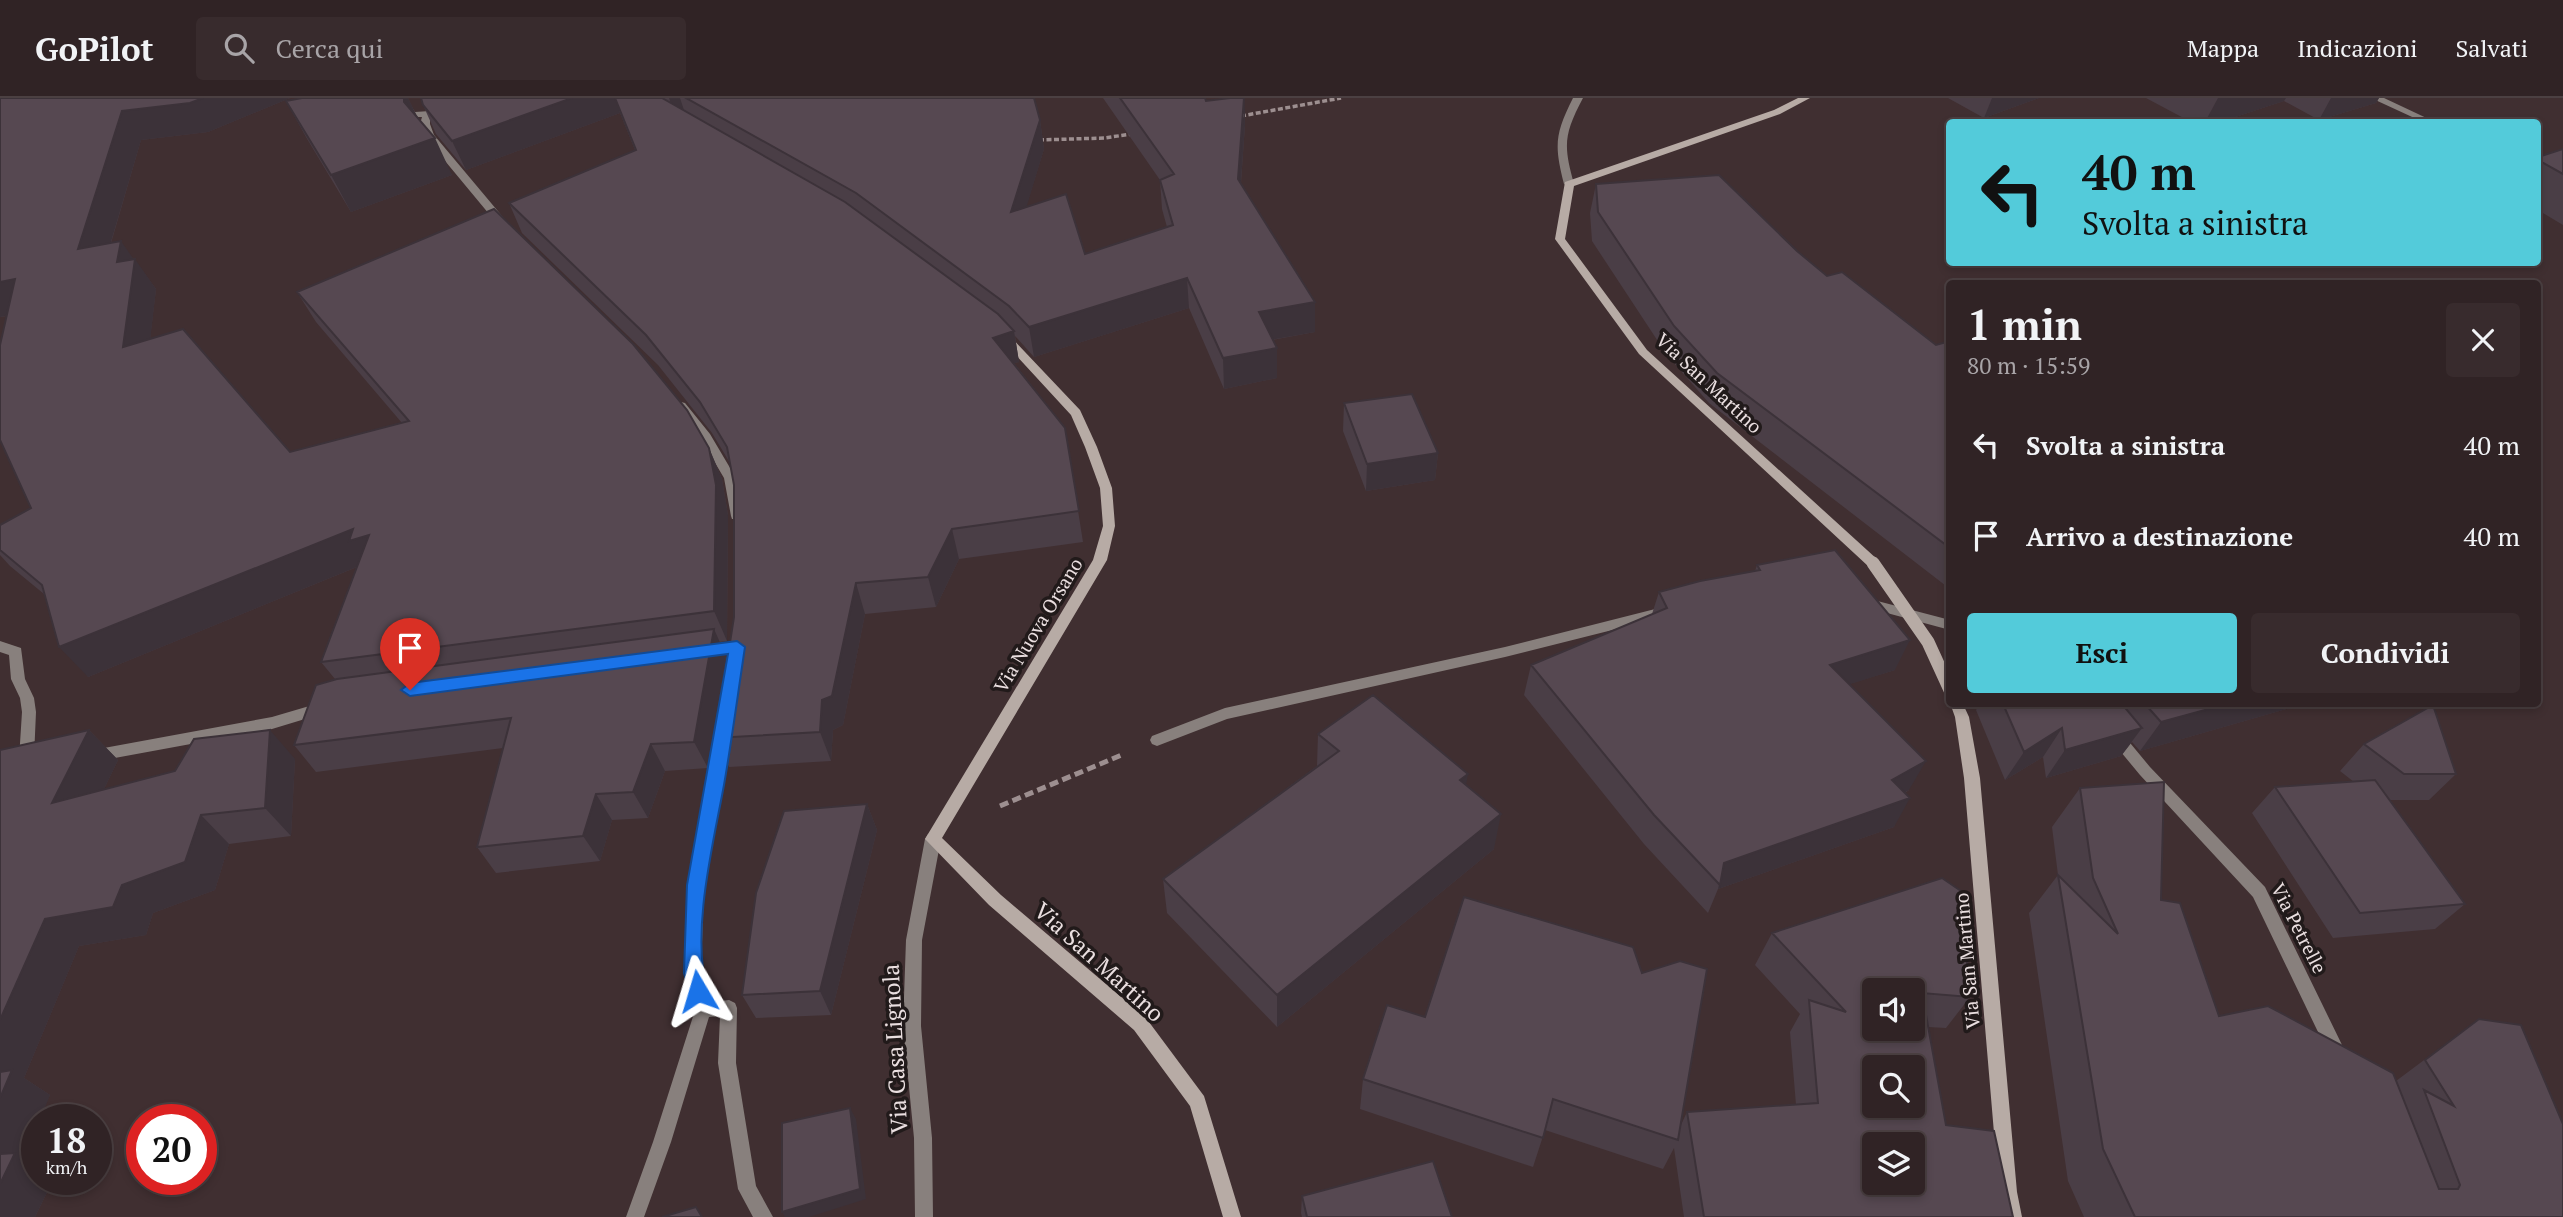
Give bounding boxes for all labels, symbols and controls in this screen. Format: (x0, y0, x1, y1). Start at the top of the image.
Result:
search box (196, 17, 686, 80)
text: GoPilot (35, 27, 154, 70)
icon: search (220, 29, 258, 67)
text: Cerca qui (276, 31, 383, 65)
text: Mappa (2187, 32, 2259, 64)
text: Indicazioni (2297, 32, 2417, 64)
text: Salvati (2455, 32, 2528, 64)
text: 40 m (2082, 139, 2196, 204)
icon: left (1967, 147, 2058, 238)
text: Svolta a sinistra (2082, 202, 2308, 244)
text: 1 min (1967, 296, 2082, 352)
button: close (2446, 303, 2520, 377)
street label: Via San Martino (1651, 327, 1768, 438)
text: 80 m · 15:59 (1967, 350, 2090, 381)
icon: left (1967, 426, 2005, 464)
text: Svolta a sinistra (2026, 428, 2225, 462)
text: 40 m (2464, 428, 2520, 462)
icon: arrive (1967, 517, 2005, 555)
text: Arrivo a destinazione (2026, 519, 2293, 553)
text: 40 m (2464, 519, 2520, 553)
street label: Via Nuova Orsano (988, 553, 1088, 697)
button: Esci (1967, 613, 2237, 693)
button: Condividi (2251, 613, 2520, 693)
pin (380, 618, 440, 690)
icon: arrive (391, 629, 429, 667)
street label: Via Petrelle (2266, 878, 2333, 977)
street label: Via San Martino (1948, 892, 1985, 1030)
street label: Via San Martino (1028, 895, 1171, 1028)
position arrow (661, 954, 735, 1028)
street label: Via Casa Lignola (875, 963, 914, 1135)
map controls (1862, 978, 1925, 1195)
button: sound (1862, 978, 1925, 1041)
button: search (1862, 1055, 1925, 1118)
speed limit sign: 20 (126, 1104, 217, 1195)
text: 18 (47, 1117, 86, 1163)
button: layers (1862, 1132, 1925, 1195)
text: km/h (46, 1155, 87, 1179)

